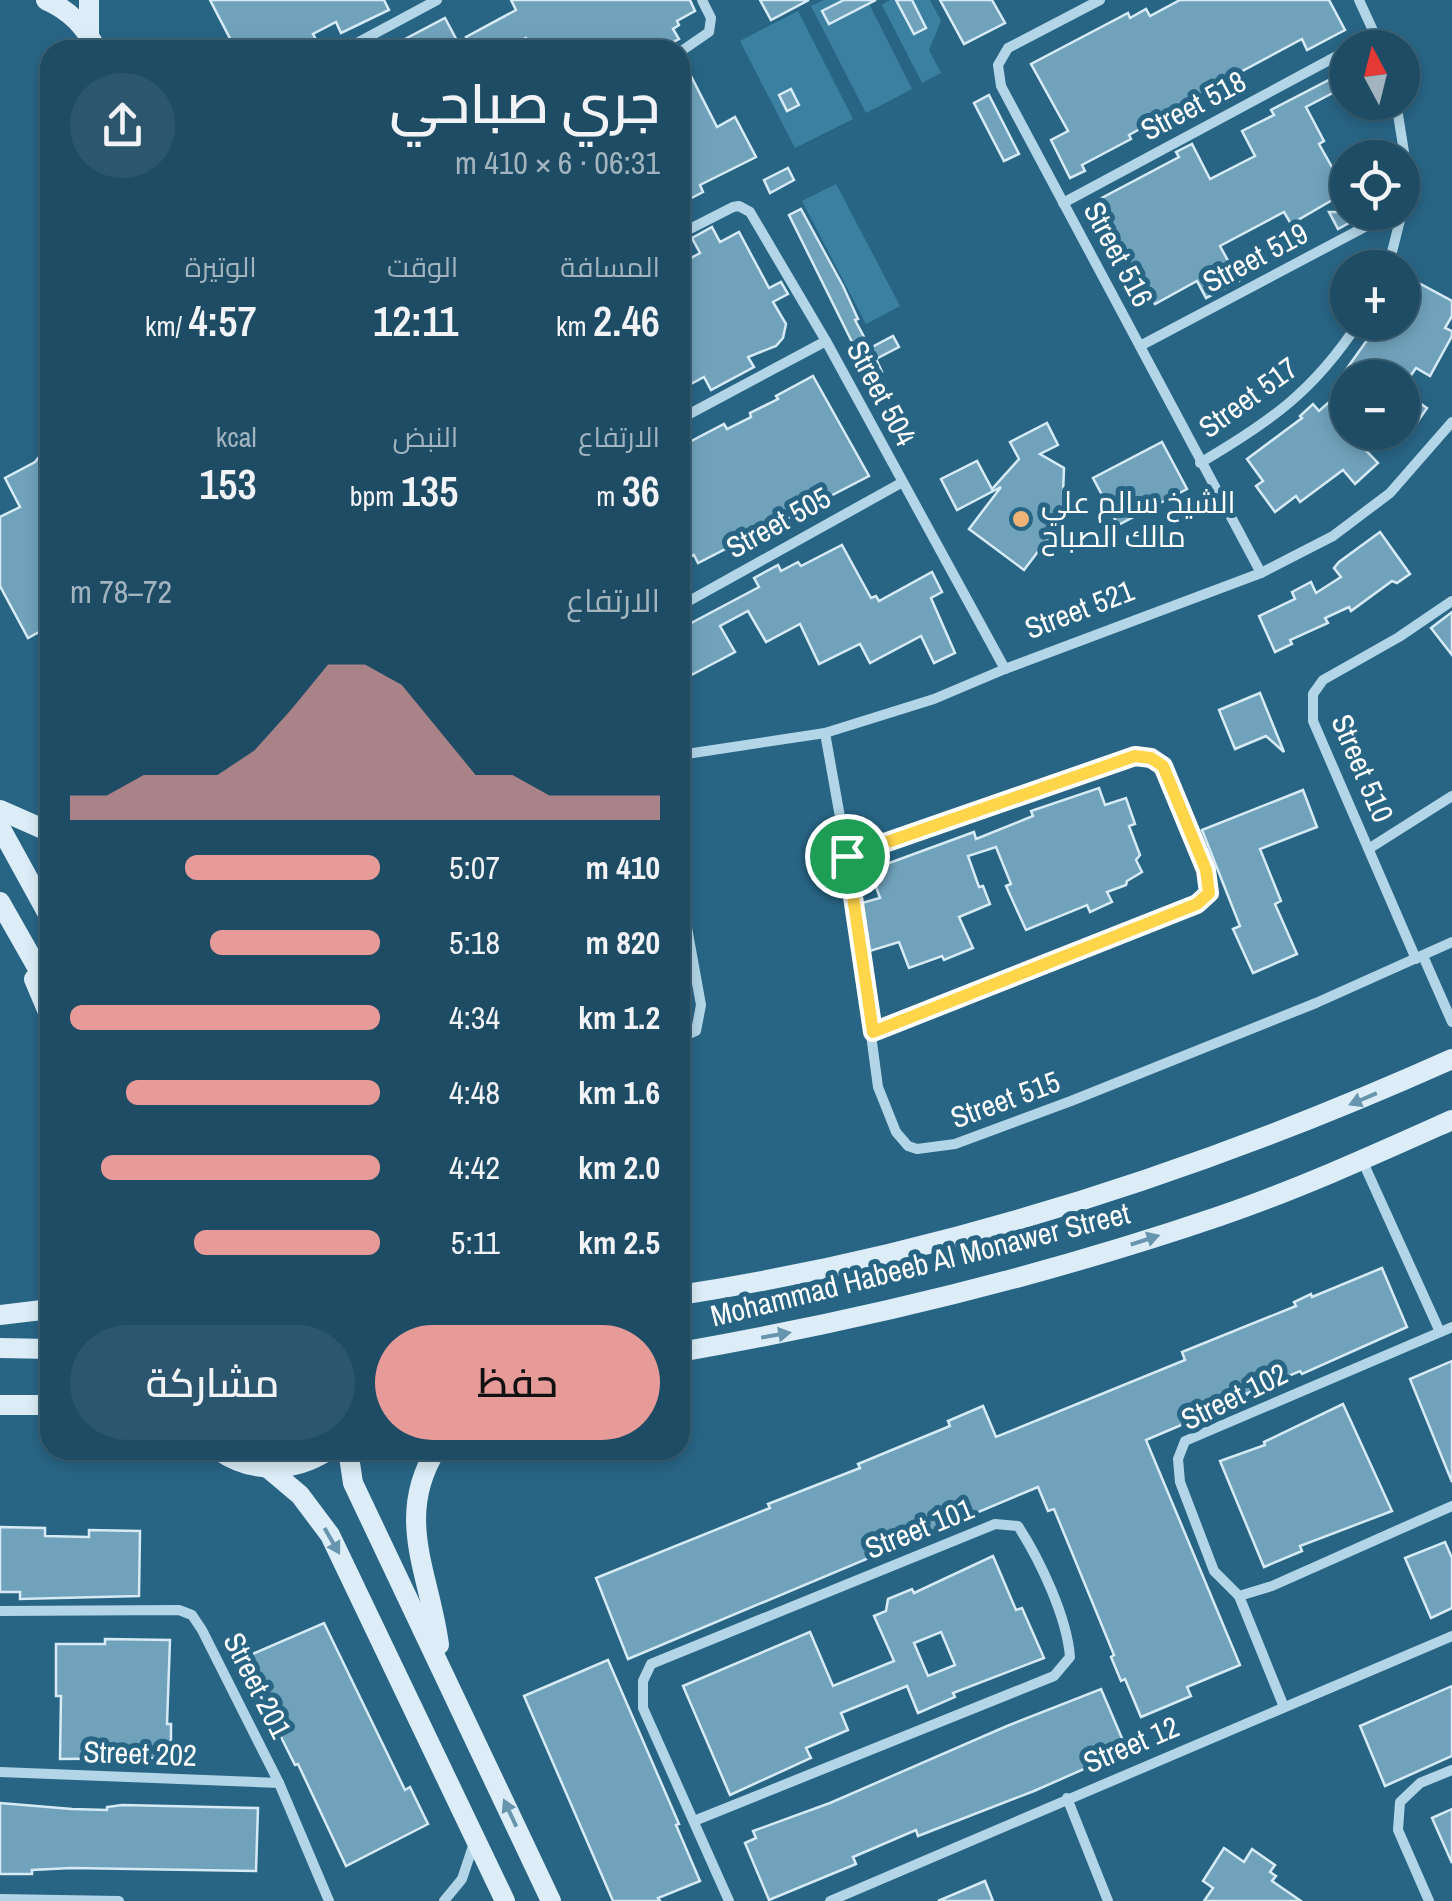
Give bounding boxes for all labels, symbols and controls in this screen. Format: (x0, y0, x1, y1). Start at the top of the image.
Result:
north arrow (1330, 30, 1420, 120)
map controls (1330, 30, 1420, 450)
street label: Street 518 (1133, 61, 1253, 149)
text: جري صباحي (390, 66, 660, 140)
button: share (70, 73, 175, 178)
button: locate (1330, 140, 1420, 230)
text: 06:31 · 6 × 410 m (455, 141, 660, 184)
street label: Street 516 (1075, 194, 1163, 314)
street label: Street 519 (1195, 213, 1315, 301)
text: الوتيرة (185, 248, 257, 286)
text: الوقت (387, 248, 458, 286)
text: المسافة (560, 248, 660, 286)
button: + (1330, 250, 1420, 340)
text: 4:57 (188, 293, 257, 349)
text: 12:11 (373, 293, 458, 349)
text: 2.46 (593, 293, 660, 349)
text: /km (145, 307, 188, 345)
text: km (556, 307, 593, 345)
street label: Street 504 (838, 333, 926, 453)
street label: Street 517 (1190, 347, 1306, 447)
button: − (1330, 360, 1420, 450)
text: kcal (216, 418, 257, 456)
text: النبض (392, 418, 458, 456)
text: الارتفاع (578, 418, 660, 456)
text: 153 (199, 456, 257, 512)
text: 135 (401, 463, 458, 519)
text: 36 (622, 463, 660, 519)
text: bpm (350, 477, 401, 515)
text: m (596, 477, 622, 515)
street label: Street 505 (719, 477, 837, 567)
place label: الشيخ سالم علي مالك الصباح (1041, 482, 1235, 557)
marker: الشيخ سالم علي مالك الصباح (1010, 508, 1032, 530)
text: 72–78 m (70, 570, 172, 613)
street label: Street 521 (1019, 570, 1139, 648)
text: الارتفاع (566, 579, 660, 622)
street label: Street 510 (1322, 708, 1404, 828)
pin (805, 814, 890, 899)
icon: arrive (820, 829, 875, 884)
text: 5:07 (449, 846, 500, 889)
text: 410 m (586, 846, 660, 889)
text: 5:18 (449, 921, 500, 964)
text: 820 m (586, 921, 660, 964)
text: 4:34 (449, 996, 500, 1039)
text: 1.2 km (578, 996, 660, 1039)
street label: Street 515 (945, 1061, 1065, 1137)
text: 4:48 (449, 1071, 500, 1114)
text: 1.6 km (578, 1071, 660, 1114)
one-way arrow (1348, 1091, 1378, 1107)
text: 4:42 (449, 1146, 500, 1189)
text: 2.0 km (578, 1146, 660, 1189)
street label: Mohammad Habeeb Al Monawer Street (706, 1192, 1134, 1336)
text: 5:11 (451, 1221, 500, 1264)
text: 2.5 km (578, 1221, 660, 1264)
one-way arrow (1131, 1232, 1161, 1247)
button: مشاركة (70, 1325, 355, 1440)
button: حفظ (375, 1325, 660, 1440)
one-way arrow (761, 1327, 792, 1342)
street label: Street 102 (1174, 1353, 1294, 1439)
street label: Street 101 (859, 1488, 979, 1568)
one-way arrow (322, 1527, 340, 1555)
street label: Street 201 (214, 1625, 302, 1745)
street label: Street 12 (1077, 1706, 1185, 1782)
street label: Street 202 (83, 1731, 197, 1775)
one-way arrow (501, 1798, 518, 1827)

